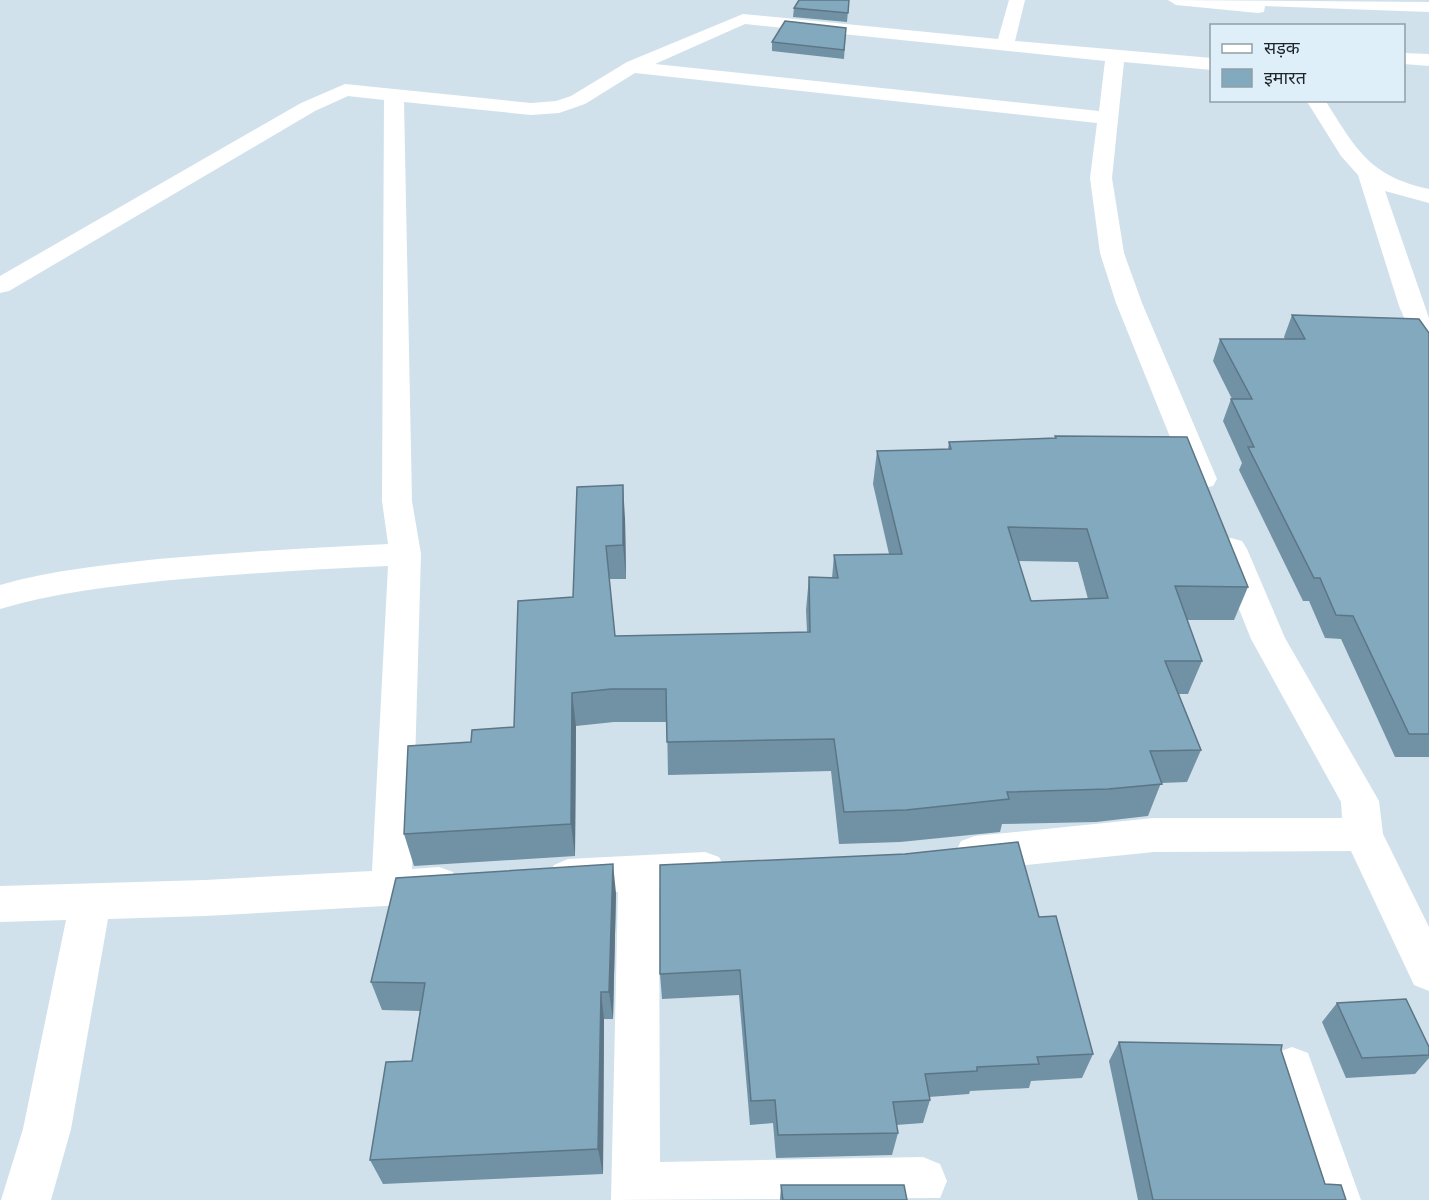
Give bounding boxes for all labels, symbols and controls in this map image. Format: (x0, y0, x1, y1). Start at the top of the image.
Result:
legend (1210, 24, 1405, 102)
text: सड़क (1264, 37, 1301, 58)
text: इमारत (1264, 67, 1307, 88)

